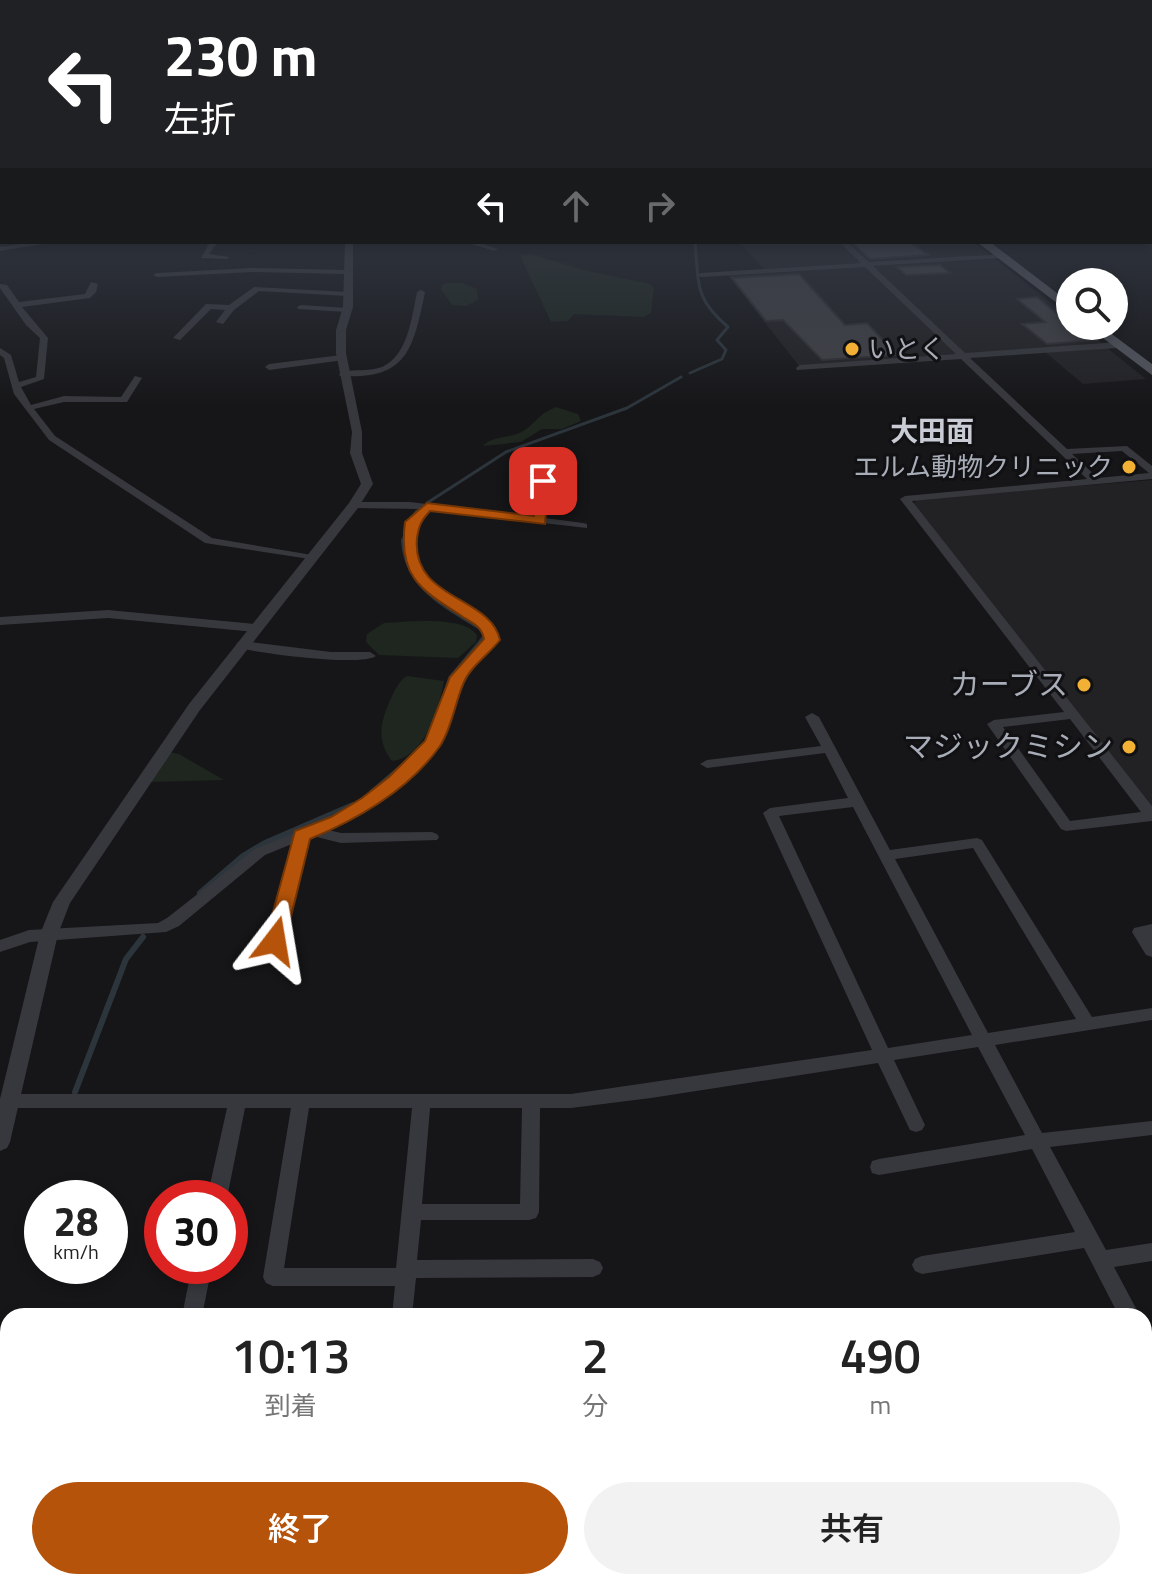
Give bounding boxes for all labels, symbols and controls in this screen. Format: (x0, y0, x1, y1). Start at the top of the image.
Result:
text: 230 m (164, 13, 317, 98)
icon: left (32, 32, 136, 136)
text: 左折 (164, 91, 236, 146)
icon: left (470, 184, 514, 228)
icon: ahead (554, 184, 598, 228)
icon: right (638, 184, 682, 228)
map controls (1056, 268, 1128, 340)
button: search (1056, 268, 1128, 340)
place label: いとく (868, 329, 945, 368)
marker: いとく (843, 340, 861, 358)
district label: 大田面 (890, 409, 974, 452)
pin (509, 447, 577, 515)
place label: エルム動物クリニック (854, 447, 1113, 486)
marker: エルム動物クリニック (1120, 458, 1138, 476)
icon: arrive (521, 459, 565, 503)
place label: カーブス (950, 661, 1068, 707)
marker: カーブス (1075, 676, 1093, 694)
place label: マジックミシン (903, 723, 1113, 769)
marker: マジックミシン (1120, 738, 1138, 756)
position arrow (233, 899, 317, 983)
speed limit sign: 30 (144, 1180, 248, 1284)
text: 28 (54, 1191, 98, 1252)
text: km/h (53, 1236, 99, 1267)
text: 10:13 (231, 1319, 350, 1392)
text: 2 (582, 1319, 609, 1392)
text: 490 (840, 1319, 921, 1392)
text: m (869, 1385, 891, 1424)
text: 到着 (265, 1386, 317, 1425)
text: 分 (582, 1386, 608, 1425)
button: 終了 (32, 1482, 568, 1574)
button: 共有 (584, 1482, 1120, 1574)

